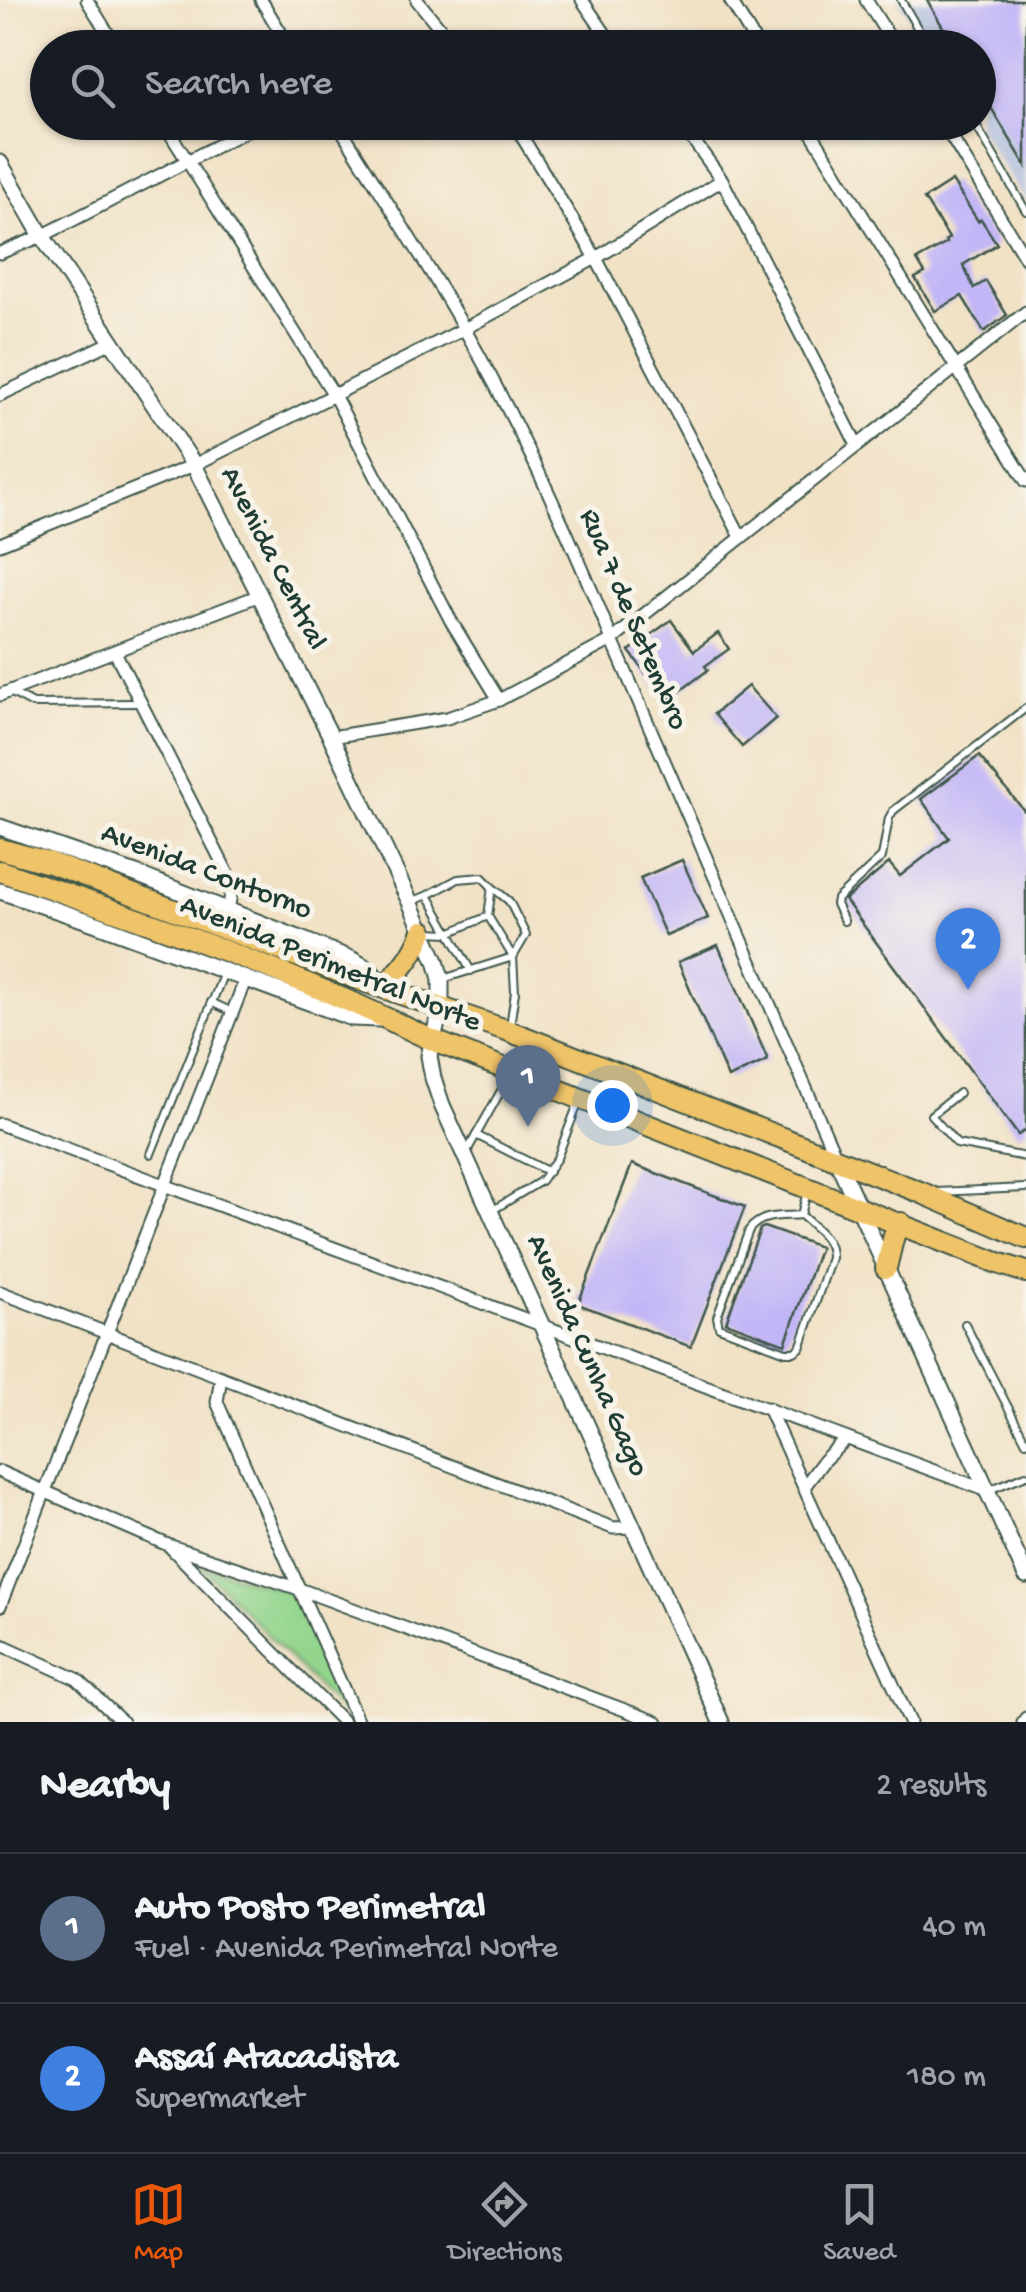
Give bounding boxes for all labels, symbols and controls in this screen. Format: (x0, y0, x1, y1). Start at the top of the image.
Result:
search box (30, 30, 996, 140)
icon: search (65, 58, 120, 113)
text: Search here (145, 63, 332, 107)
street label: Avenida Central (211, 462, 333, 656)
street label: Rua 7 de Setembro (570, 504, 694, 736)
street label: Avenida Contorno (96, 817, 316, 929)
street label: Avenida Perimetral Norte (175, 889, 486, 1042)
pin: 2 (936, 908, 1000, 990)
pin: 1 (496, 1044, 560, 1127)
your location (587, 1080, 638, 1131)
street label: Avenida Cunha Gago (517, 1230, 655, 1482)
text: Nearby (40, 1763, 170, 1812)
text: 2 results (876, 1768, 986, 1806)
text: Auto Posto Perimetral (135, 1887, 486, 1931)
text: 1 (66, 1909, 79, 1947)
text: 40 m (922, 1909, 986, 1947)
text: Fuel · Avenida Perimetral Norte (135, 1931, 558, 1969)
text: Assaí Atacadista (135, 2037, 398, 2081)
text: 2 (65, 2059, 80, 2097)
text: 180 m (907, 2059, 986, 2097)
text: Supermarket (135, 2081, 304, 2119)
tab: Map (131, 2177, 186, 2270)
tab: Directions (448, 2177, 562, 2270)
tab: Saved (823, 2177, 895, 2270)

